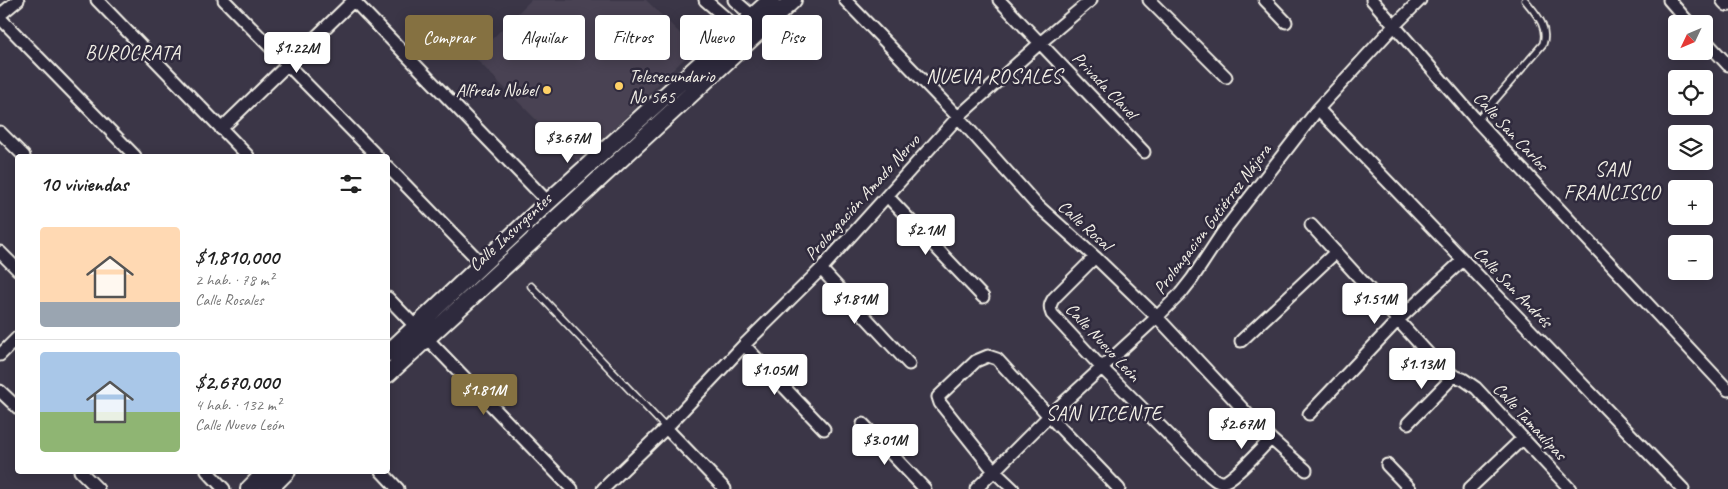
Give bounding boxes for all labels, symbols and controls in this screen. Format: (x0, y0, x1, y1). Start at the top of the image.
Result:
chip: Comprar (405, 15, 493, 60)
chip: Alquilar (503, 15, 585, 60)
chip: Filtros (595, 15, 670, 60)
chip: Nuevo (680, 15, 752, 60)
chip: Piso (762, 15, 822, 60)
north arrow (1668, 15, 1712, 60)
map controls (1668, 15, 1713, 280)
pin: $1.22M (256, 32, 338, 74)
text: $1.22M (275, 38, 319, 58)
district label: BUROCRATA (85, 40, 181, 65)
street label: Privada Clavel (1068, 47, 1144, 125)
district label: NUEVA ROSALES (926, 64, 1065, 89)
place label: Telesecundario No 565 (629, 65, 716, 108)
button: locate (1668, 70, 1713, 115)
place label: Alfredo Nobel (456, 79, 540, 101)
marker: Telesecundario No 565 (613, 80, 625, 92)
marker: Alfredo Nobel (541, 84, 553, 96)
street label: Calle San Carlos (1469, 87, 1554, 176)
pin: $3.67M (527, 121, 609, 164)
button: layers (1668, 125, 1713, 170)
text: $3.67M (546, 128, 590, 148)
street label: Prolongación Amado Nervo (800, 128, 925, 265)
street label: Prolongacion Gutiérrez Nájera (1148, 138, 1277, 298)
district label: SAN FRANCISCO (1564, 157, 1661, 205)
icon: filters (337, 170, 365, 198)
text: 10 viviendas (40, 171, 128, 197)
button: + (1668, 180, 1713, 225)
street label: Calle Insurgentes (464, 187, 557, 276)
street label: Calle Rosal (1053, 195, 1119, 257)
pin: $2.1M (891, 214, 961, 256)
text: $2.1M (908, 220, 944, 240)
button: − (1668, 235, 1713, 280)
street label: Calle San Andrés (1469, 242, 1558, 333)
text: $1,810,000 (195, 244, 279, 270)
icon: home (80, 247, 140, 307)
text: 2 hab. · 78 m² (195, 270, 274, 290)
pin: $1.81M (814, 282, 896, 325)
pin: $1.51M (1334, 282, 1416, 325)
text: $1.81M (833, 289, 877, 309)
text: $1.51M (1353, 289, 1397, 309)
text: Calle Rosales (195, 290, 263, 310)
street label: Calle Nuevo León (1061, 298, 1146, 387)
pin: $1.13M (1381, 348, 1463, 390)
pin: $1.05M (734, 354, 816, 396)
text: $1.13M (1400, 354, 1444, 374)
text: $1.05M (753, 360, 797, 380)
text: $2,670,000 (195, 369, 279, 395)
icon: home (80, 372, 140, 432)
pin: $1.81M (443, 374, 525, 416)
street label: Calle Tamaulipas (1488, 378, 1573, 466)
text: $1.81M (462, 380, 506, 400)
text: 4 hab. · 132 m² (195, 395, 281, 415)
district label: SAN VICENTE (1046, 401, 1164, 426)
pin: $2.67M (1201, 408, 1283, 450)
text: $2.67M (1220, 414, 1264, 434)
text: Calle Nuevo León (195, 415, 284, 435)
pin: $3.01M (844, 424, 926, 466)
text: $3.01M (863, 430, 907, 450)

